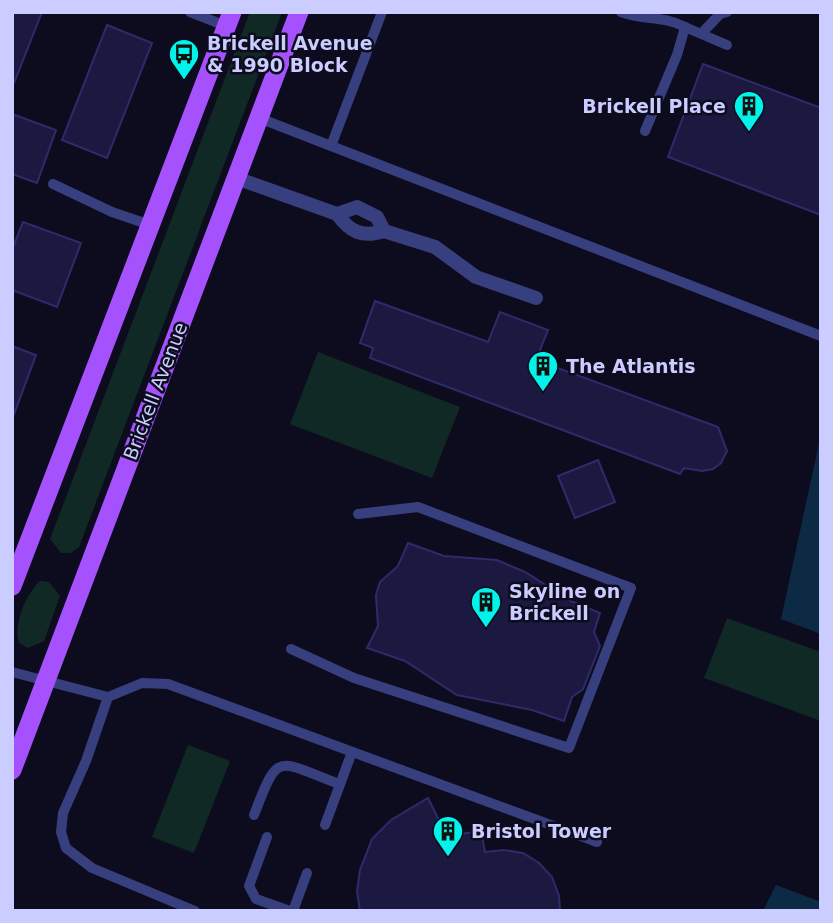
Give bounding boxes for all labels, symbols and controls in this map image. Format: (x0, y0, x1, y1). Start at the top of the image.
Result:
place label: Brickell Avenue & 1990 Block (207, 32, 373, 76)
bus stop icon: Brickell Avenue & 1990 Block (167, 37, 201, 81)
building icon: Brickell Place (732, 89, 766, 133)
place label: Brickell Place (582, 95, 726, 117)
street label: Brickell Avenue (119, 319, 191, 463)
building icon: The Atlantis (526, 349, 560, 393)
place label: The Atlantis (566, 355, 696, 377)
place label: Skyline on Brickell (509, 580, 620, 624)
building icon: Skyline on Brickell (469, 585, 503, 629)
building icon: Bristol Tower (431, 814, 465, 858)
place label: Bristol Tower (471, 820, 612, 842)

